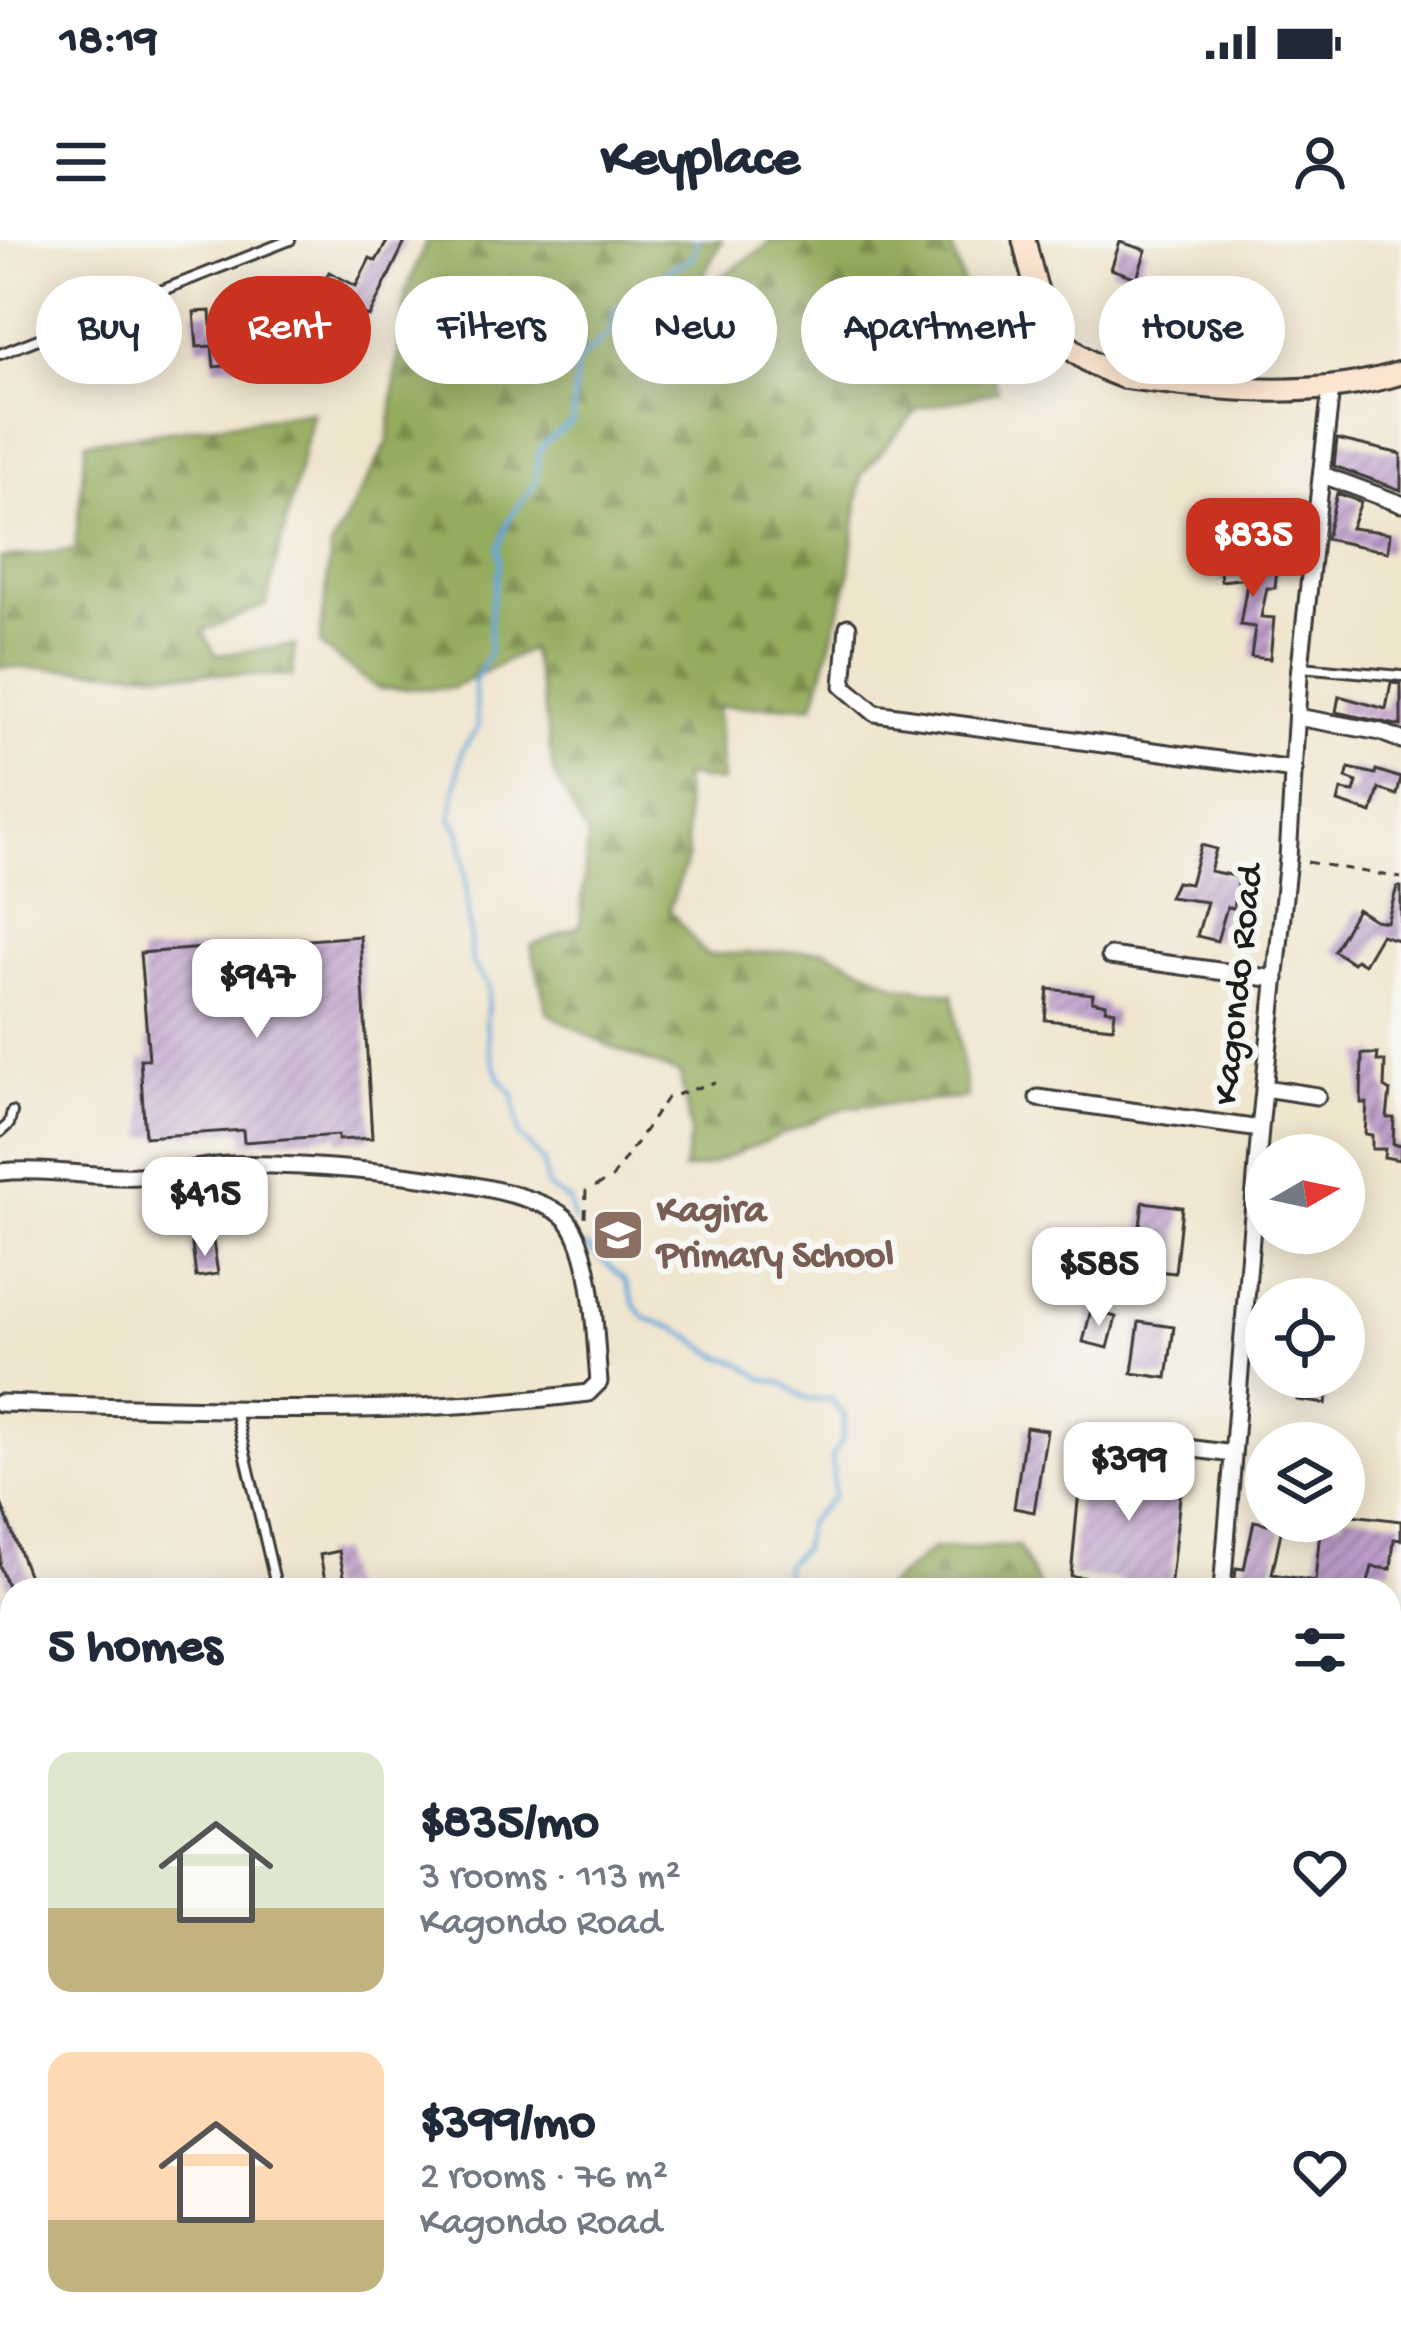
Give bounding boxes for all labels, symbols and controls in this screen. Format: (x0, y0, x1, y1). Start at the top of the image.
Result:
text: 18:19 (60, 16, 158, 69)
icon: menu (48, 129, 114, 195)
icon: person (1287, 129, 1353, 195)
text: Keyplace (601, 130, 800, 194)
chip: Buy (36, 276, 182, 384)
chip: Rent (206, 276, 371, 384)
chip: Filters (395, 276, 588, 384)
chip: New (612, 276, 777, 384)
chip: Apartment (801, 276, 1075, 384)
chip: House (1099, 276, 1285, 384)
pin: $835 (1182, 498, 1324, 600)
text: $835 (1213, 514, 1293, 560)
street label: Kagondo Road (1205, 859, 1277, 1108)
pin: $947 (186, 939, 328, 1041)
text: $947 (219, 955, 295, 1001)
north arrow (1245, 1134, 1365, 1254)
map controls (1245, 1134, 1365, 1542)
pin: $415 (134, 1157, 276, 1259)
text: $415 (169, 1173, 241, 1219)
place label: Kagira Primary School (655, 1190, 894, 1281)
school or university icon: Kagira Primary School (590, 1207, 646, 1263)
pin: $585 (1028, 1227, 1170, 1329)
text: $585 (1059, 1243, 1139, 1289)
button: locate (1245, 1278, 1365, 1398)
pin: $399 (1058, 1422, 1200, 1524)
button: layers (1245, 1422, 1365, 1542)
text: $399 (1091, 1438, 1167, 1484)
icon: filters (1287, 1617, 1353, 1683)
text: 5 homes (48, 1620, 222, 1680)
text: $835/mo (420, 1796, 599, 1856)
icon: home (144, 1800, 288, 1944)
icon: heart (1287, 1839, 1353, 1905)
text: 3 rooms · 113 m² (420, 1856, 681, 1902)
text: Kagondo Road (420, 1902, 662, 1948)
text: $399/mo (420, 2096, 595, 2156)
icon: home (144, 2100, 288, 2244)
icon: heart (1287, 2139, 1353, 2205)
text: 2 rooms · 76 m² (420, 2156, 668, 2202)
text: Kagondo Road (420, 2202, 662, 2248)

